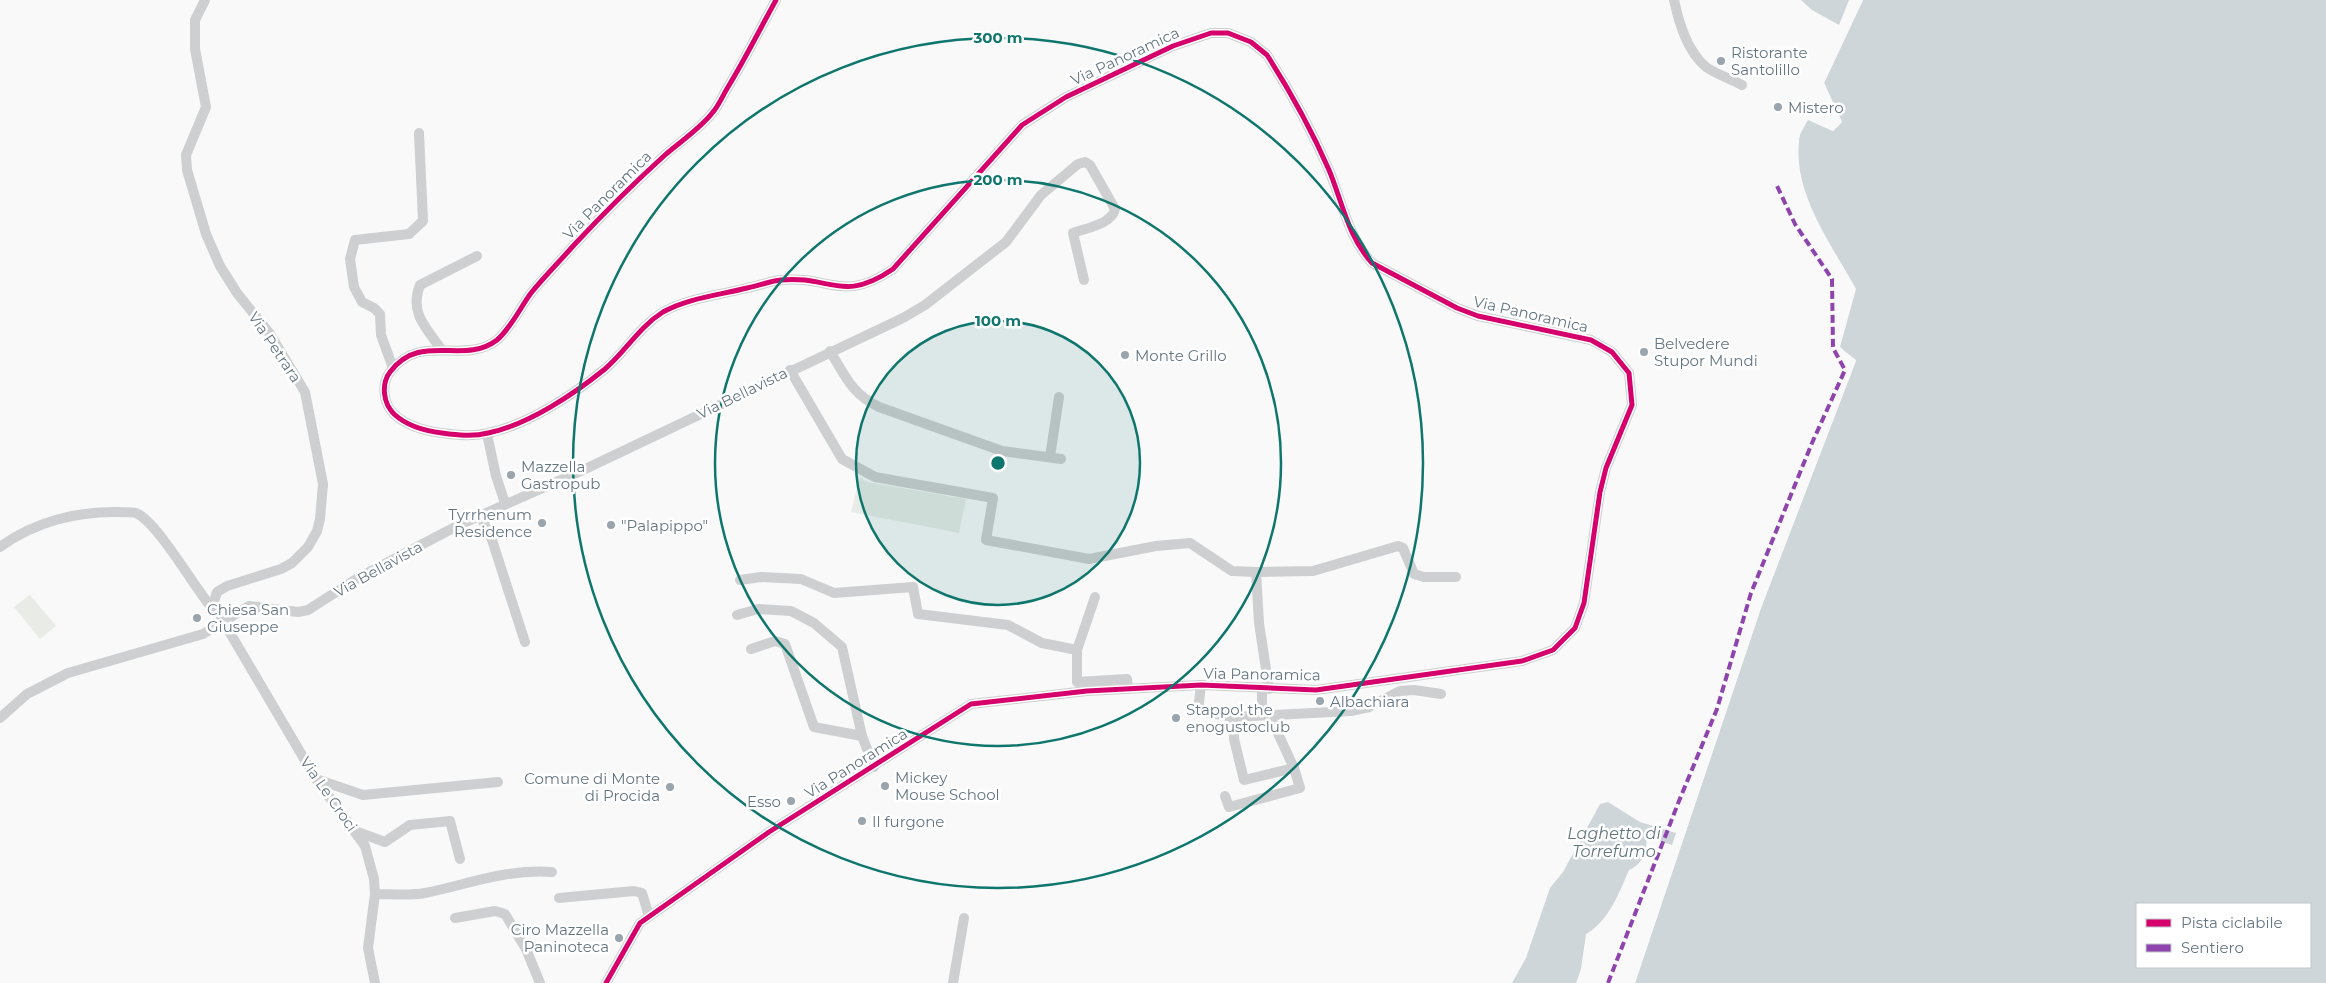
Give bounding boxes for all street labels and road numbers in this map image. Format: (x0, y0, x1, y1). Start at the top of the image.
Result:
street label: Via Panoramica (1068, 23, 1182, 89)
street label: Via Panoramica (559, 147, 655, 243)
street label: Via Panoramica (1472, 292, 1590, 336)
street label: Via Petrara (244, 308, 306, 386)
street label: Via Bellavista (694, 363, 790, 423)
street label: Via Bellavista (330, 537, 426, 601)
street label: Via Panoramica (1203, 663, 1321, 685)
street label: Via Panoramica (801, 724, 911, 802)
street label: Via Le Croci (296, 753, 362, 835)

